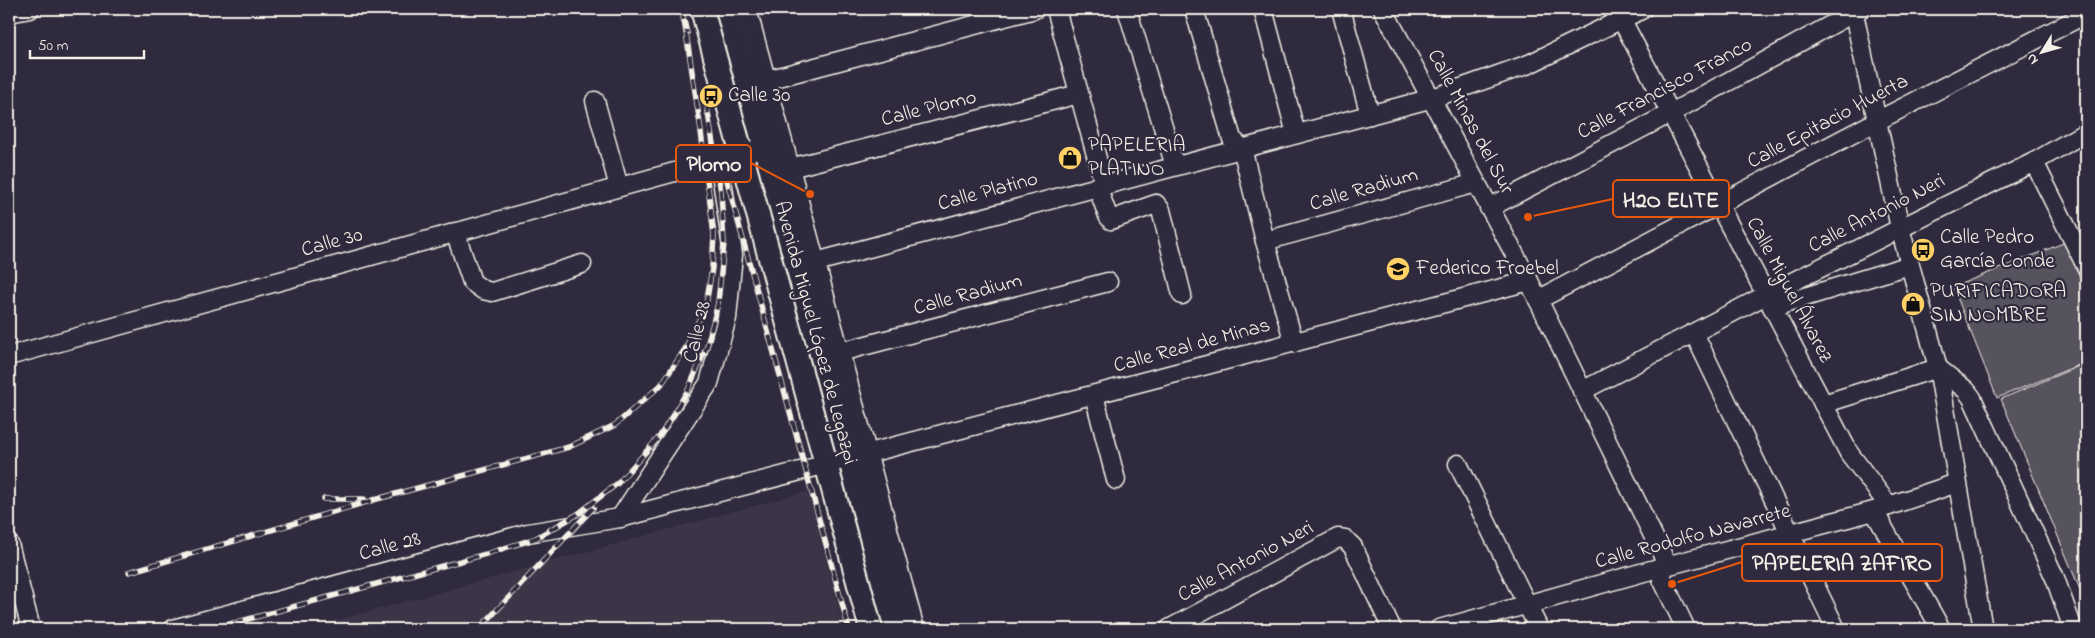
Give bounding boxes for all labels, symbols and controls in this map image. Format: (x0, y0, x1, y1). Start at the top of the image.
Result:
scale bar (30, 28, 144, 60)
north arrow (2018, 28, 2068, 78)
street label: Calle Francisco Franco (1572, 30, 1758, 148)
text: 50 m (38, 35, 69, 57)
street label: Calle Minas del Sur (1419, 44, 1521, 200)
text: N (2022, 49, 2044, 69)
street label: Calle Epitacio Huerta (1742, 67, 1914, 177)
place label: Calle 30 (728, 81, 790, 111)
bus stop icon: Calle 30 (698, 83, 724, 109)
street label: Calle Plomo (878, 83, 980, 135)
place label: PAPELERIA PLATINO (1088, 131, 1185, 185)
callout: Plomo (676, 145, 751, 182)
shop icon: PAPELERIA PLATINO (1057, 145, 1083, 171)
text: Plomo (686, 150, 742, 182)
street label: Calle Radium (1306, 160, 1422, 220)
street label: Calle Platino (935, 164, 1041, 220)
street label: Calle Antonio Neri (1803, 167, 1951, 261)
callout: H2O ELITE (1613, 180, 1729, 217)
text: H2O ELITE (1623, 186, 1719, 218)
street label: Avenida Miguel López de Legazpi (763, 198, 865, 469)
street label: Calle Miguel Álvarez (1736, 211, 1841, 369)
street label: Calle 30 (298, 220, 366, 266)
place label: Calle Pedro García Conde (1940, 223, 2055, 277)
bus stop icon: Calle Pedro García Conde (1910, 237, 1936, 263)
place label: Federico Froebel (1415, 254, 1559, 284)
school or university icon: Federico Froebel (1385, 256, 1411, 282)
street label: Calle Radium (910, 266, 1026, 324)
place label: PURIFICADORA SIN NOMBRE (1930, 277, 2066, 331)
shop icon: PURIFICADORA SIN NOMBRE (1900, 291, 1926, 317)
street label: Calle 28 (676, 298, 720, 366)
street label: Calle Real de Minas (1110, 311, 1274, 381)
street label: Calle Rodolfo Navarrete (1592, 496, 1795, 578)
street label: Calle Antonio Neri (1173, 514, 1319, 610)
street label: Calle 28 (356, 524, 424, 570)
callout: PAPELERIA ZAFIRO (1742, 544, 1942, 581)
text: PAPELERIA ZAFIRO (1752, 549, 1932, 581)

